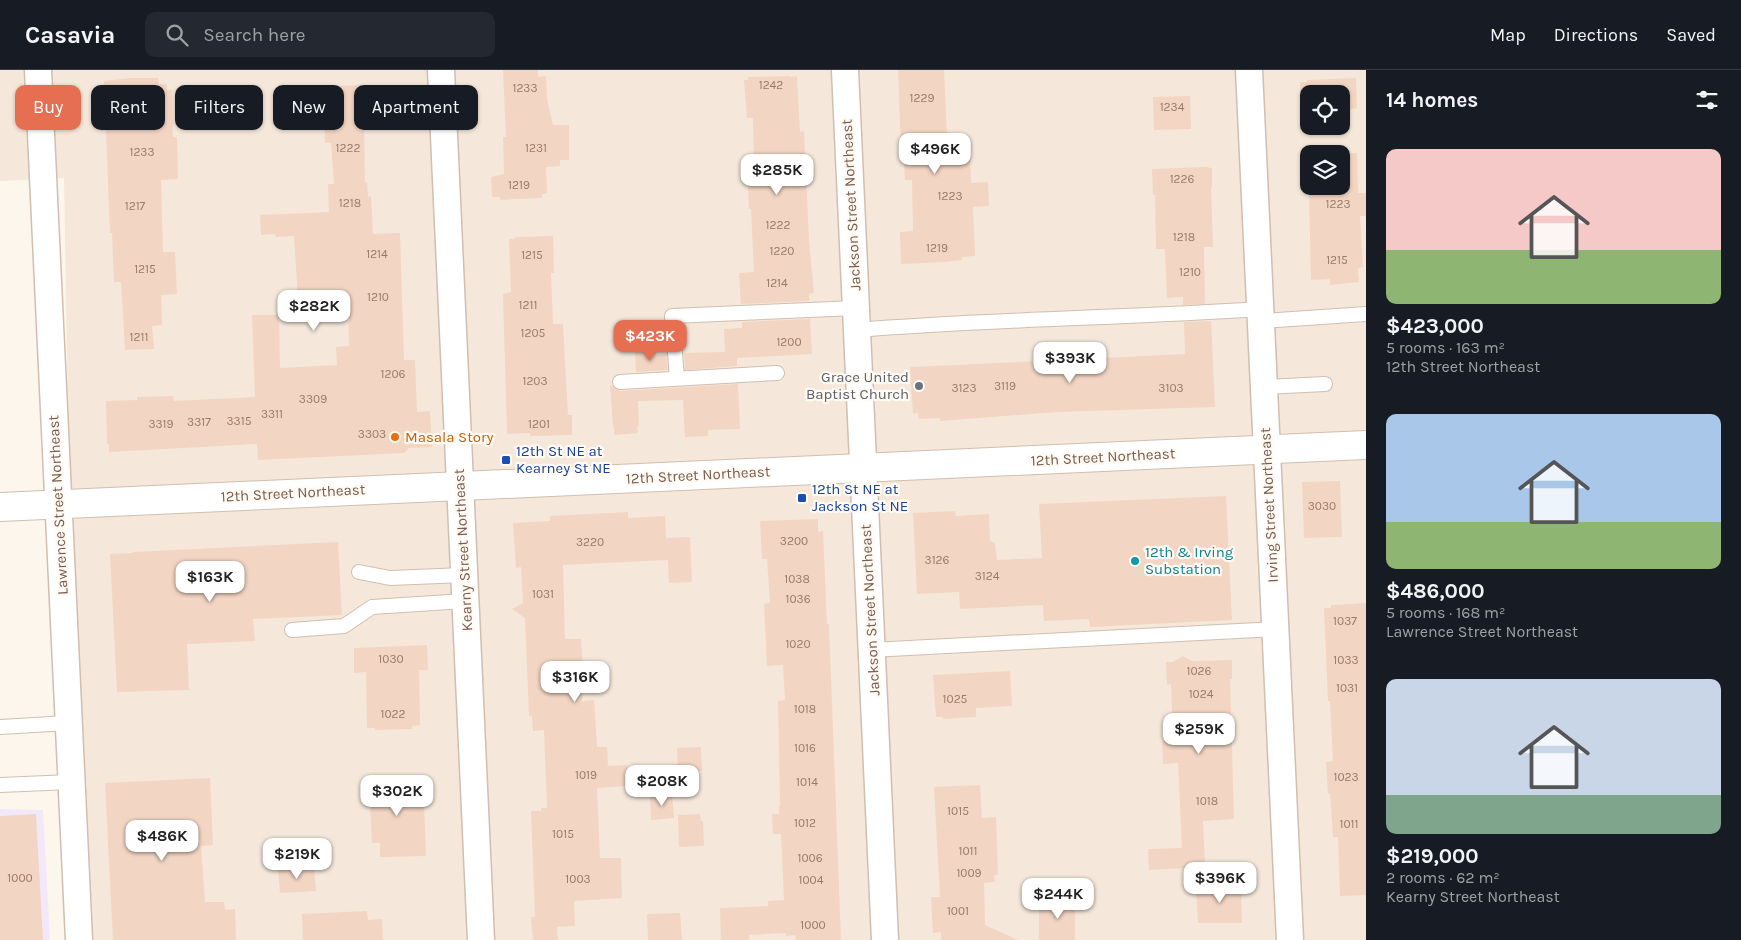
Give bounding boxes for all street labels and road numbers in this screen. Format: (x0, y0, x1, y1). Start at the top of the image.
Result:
street label: Jackson Street Northeast (837, 118, 864, 291)
street label: Lawrence Street Northeast (44, 414, 72, 595)
street label: Irving Street Northeast (1256, 427, 1282, 583)
street label: 12th Street Northeast (1030, 444, 1176, 470)
street label: 12th Street Northeast (625, 462, 771, 488)
street label: Kearny Street Northeast (450, 468, 476, 632)
street label: 12th Street Northeast (220, 480, 366, 506)
street label: Jackson Street Northeast (856, 523, 883, 696)

